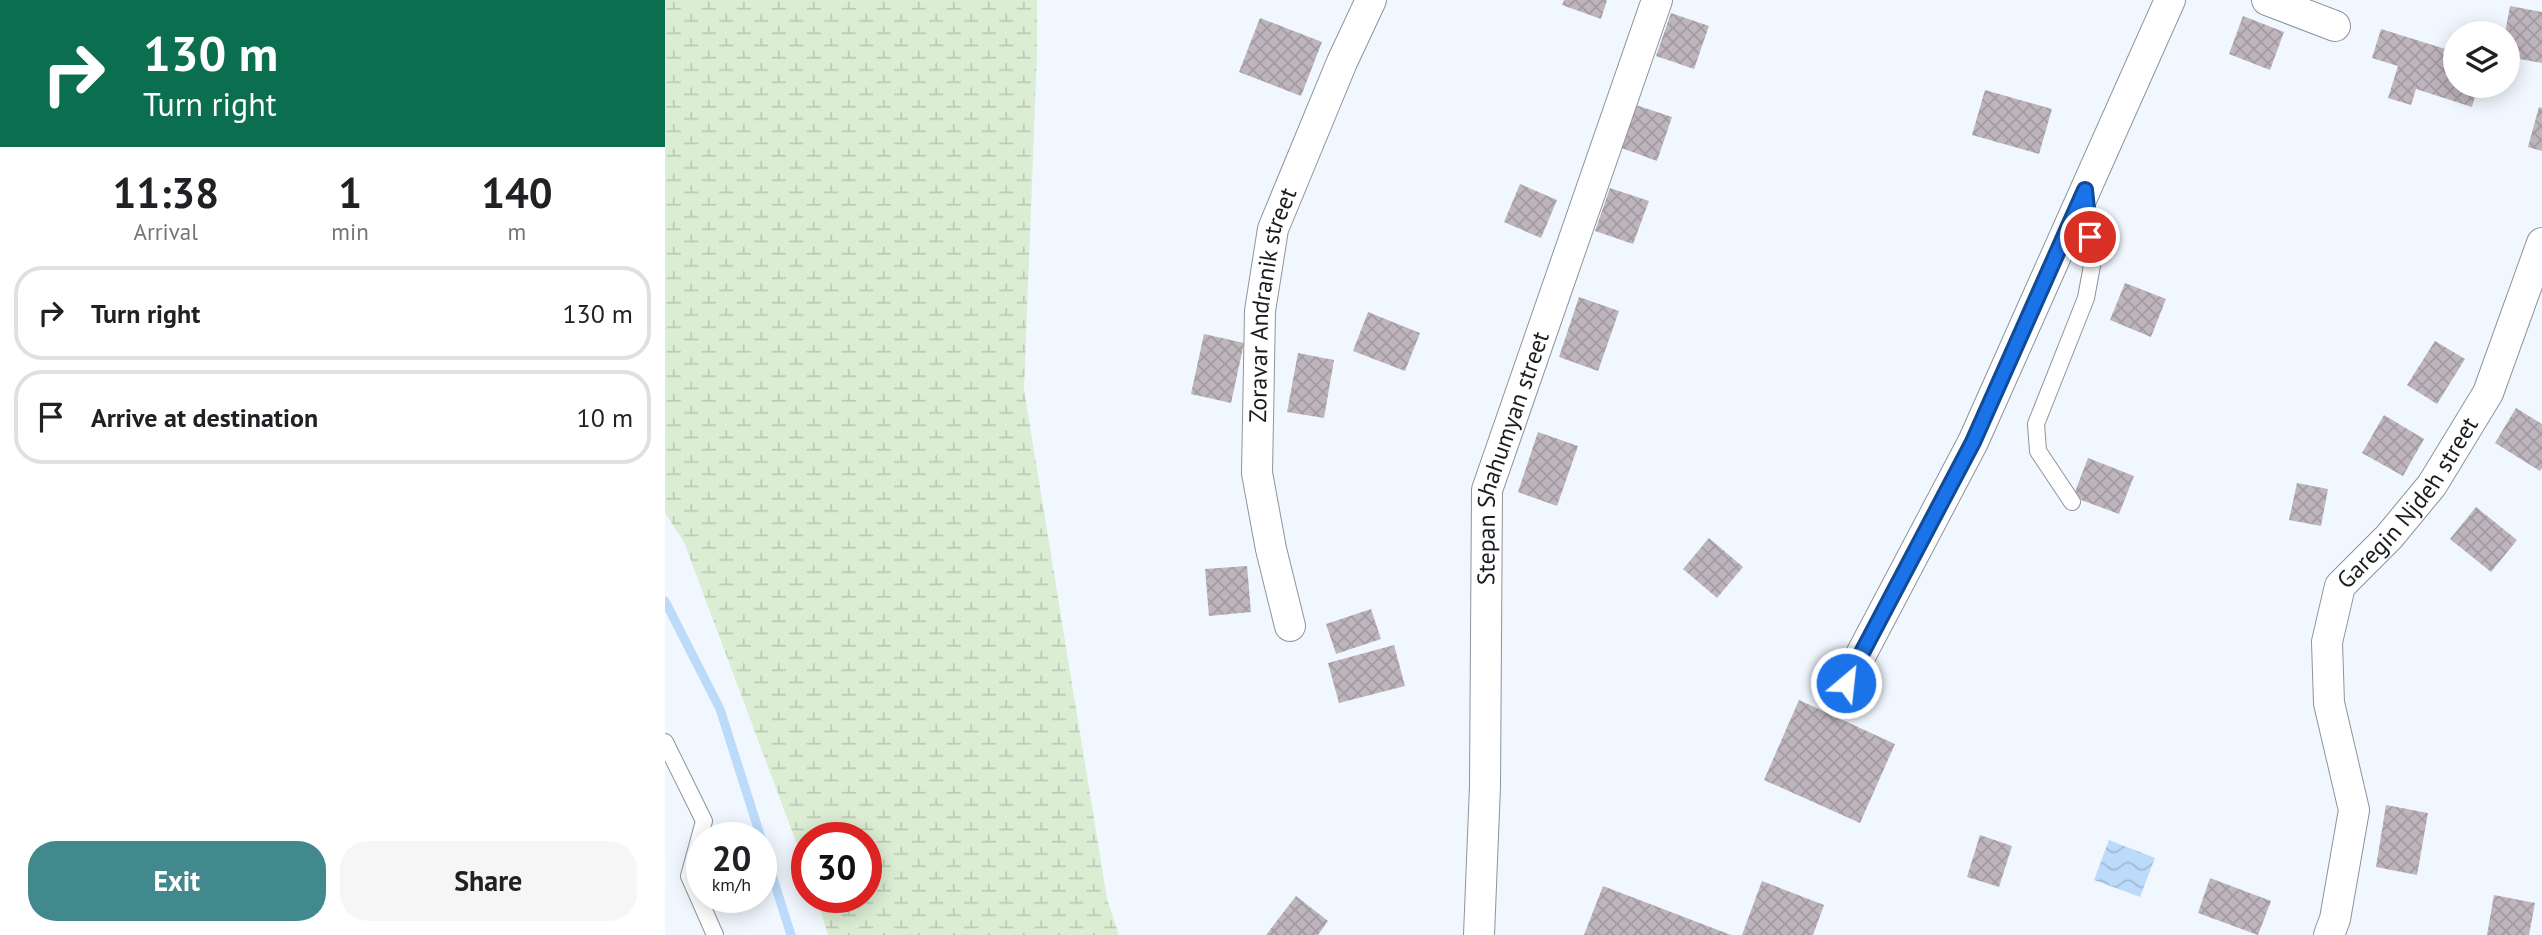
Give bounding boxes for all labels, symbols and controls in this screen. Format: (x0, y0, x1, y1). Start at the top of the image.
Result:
text: 130 m (143, 21, 278, 85)
map controls (2443, 21, 2520, 98)
button: layers (2443, 21, 2520, 98)
icon: right (28, 28, 119, 119)
text: Turn right (143, 83, 277, 125)
text: 11:38 (112, 165, 219, 220)
text: 1 (338, 165, 362, 220)
text: 140 (481, 165, 553, 220)
street label: Zoravar Andranik street (1242, 183, 1303, 423)
pin (2060, 207, 2120, 267)
text: Arrival (133, 217, 198, 246)
text: min (331, 217, 369, 246)
text: m (508, 217, 526, 246)
icon: arrive (2071, 218, 2109, 256)
icon: right (32, 294, 70, 332)
text: Turn right (91, 297, 200, 330)
text: 130 m (562, 297, 633, 330)
street label: Stepan Shahumyan street (1470, 327, 1556, 585)
icon: arrive (32, 398, 70, 436)
text: Arrive at destination (91, 401, 318, 434)
text: 10 m (577, 401, 633, 434)
street label: Garegin Njdeh street (2330, 411, 2485, 595)
position arrow (1809, 646, 1883, 720)
speed limit sign: 30 (791, 822, 882, 913)
text: 20 (712, 835, 751, 881)
button: Exit (28, 841, 326, 921)
button: Share (340, 841, 637, 921)
text: km/h (712, 873, 751, 896)

